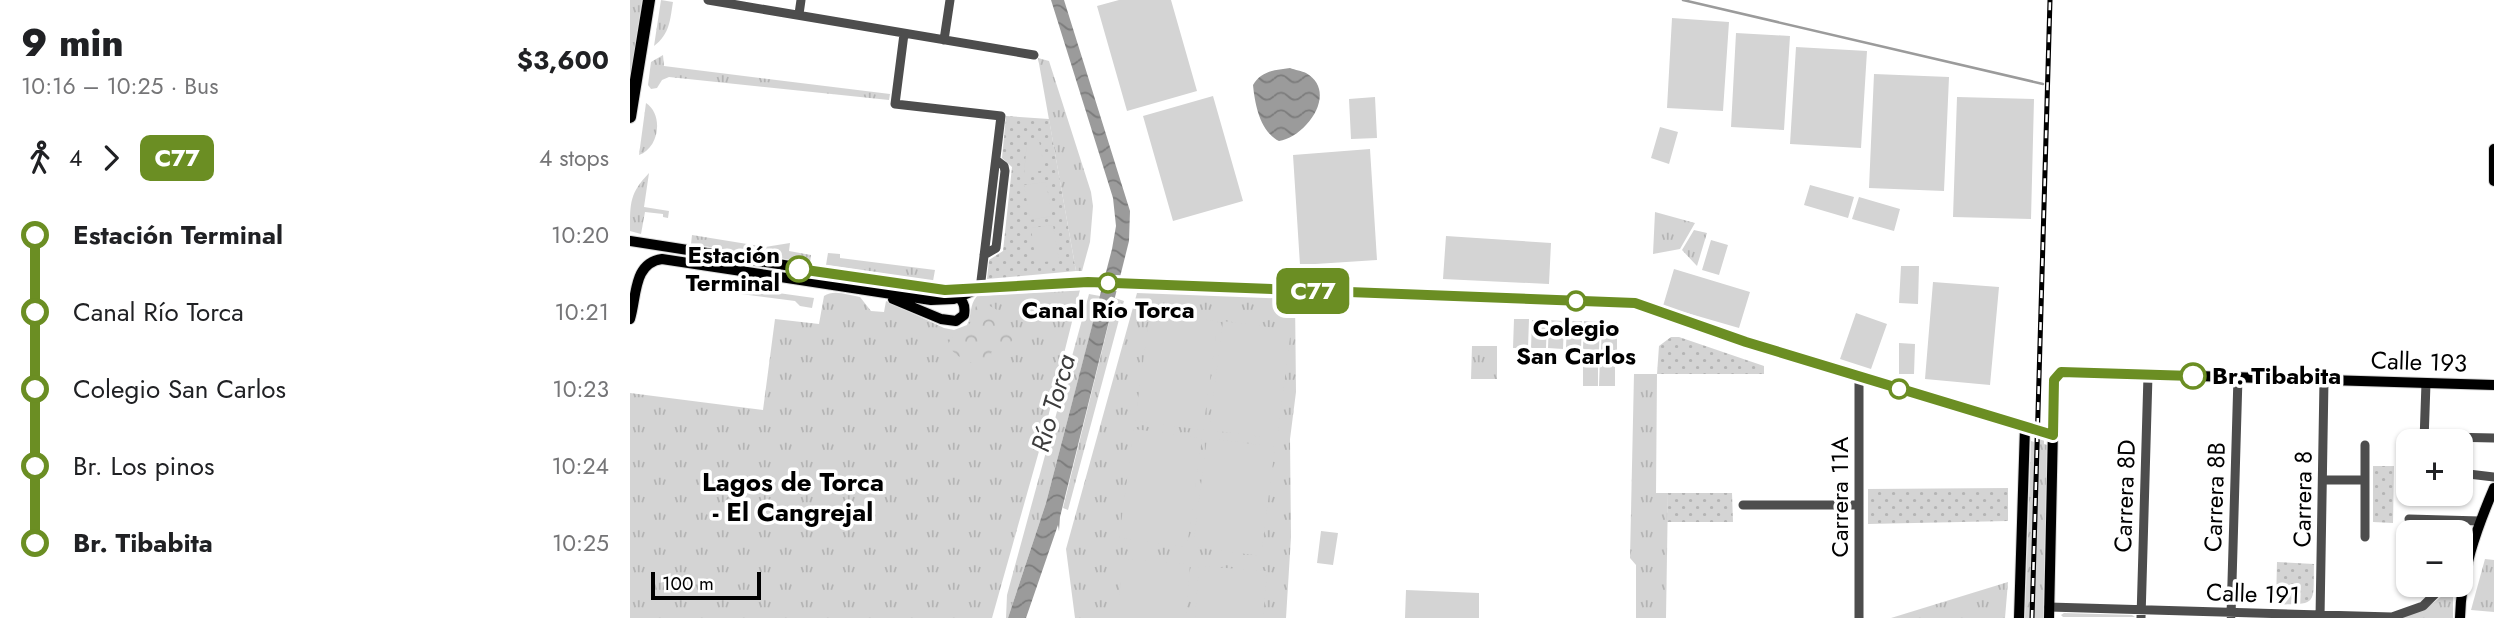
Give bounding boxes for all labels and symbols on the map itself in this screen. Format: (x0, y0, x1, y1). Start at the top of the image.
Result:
place label: Estación Terminal (686, 237, 780, 300)
marker: Estación Terminal (786, 256, 812, 282)
line badge: C77 (1273, 268, 1353, 314)
marker: Canal Río Torca (1098, 273, 1118, 293)
marker: Colegio San Carlos (1566, 291, 1586, 311)
place label: Canal Río Torca (1021, 292, 1195, 327)
place label: Colegio San Carlos (1516, 310, 1636, 373)
street label: Calle 193 (2370, 342, 2468, 381)
water label: Río Torca (1021, 349, 1085, 456)
place label: Br. Tibabita (2212, 358, 2341, 393)
marker: Br. Tibabita (2180, 363, 2206, 389)
unlabelled marker (1889, 379, 1909, 399)
street label: Carrera 11A (1822, 436, 1857, 557)
street label: Carrera 8D (2105, 439, 2144, 553)
street label: Carrera 8B (2195, 441, 2234, 553)
street label: Carrera 8 (2284, 450, 2321, 548)
district label: Lagos de Torca - El Cangrejal (702, 463, 884, 531)
scale bar (651, 569, 761, 601)
street label: Calle 191 (2205, 574, 2301, 613)

